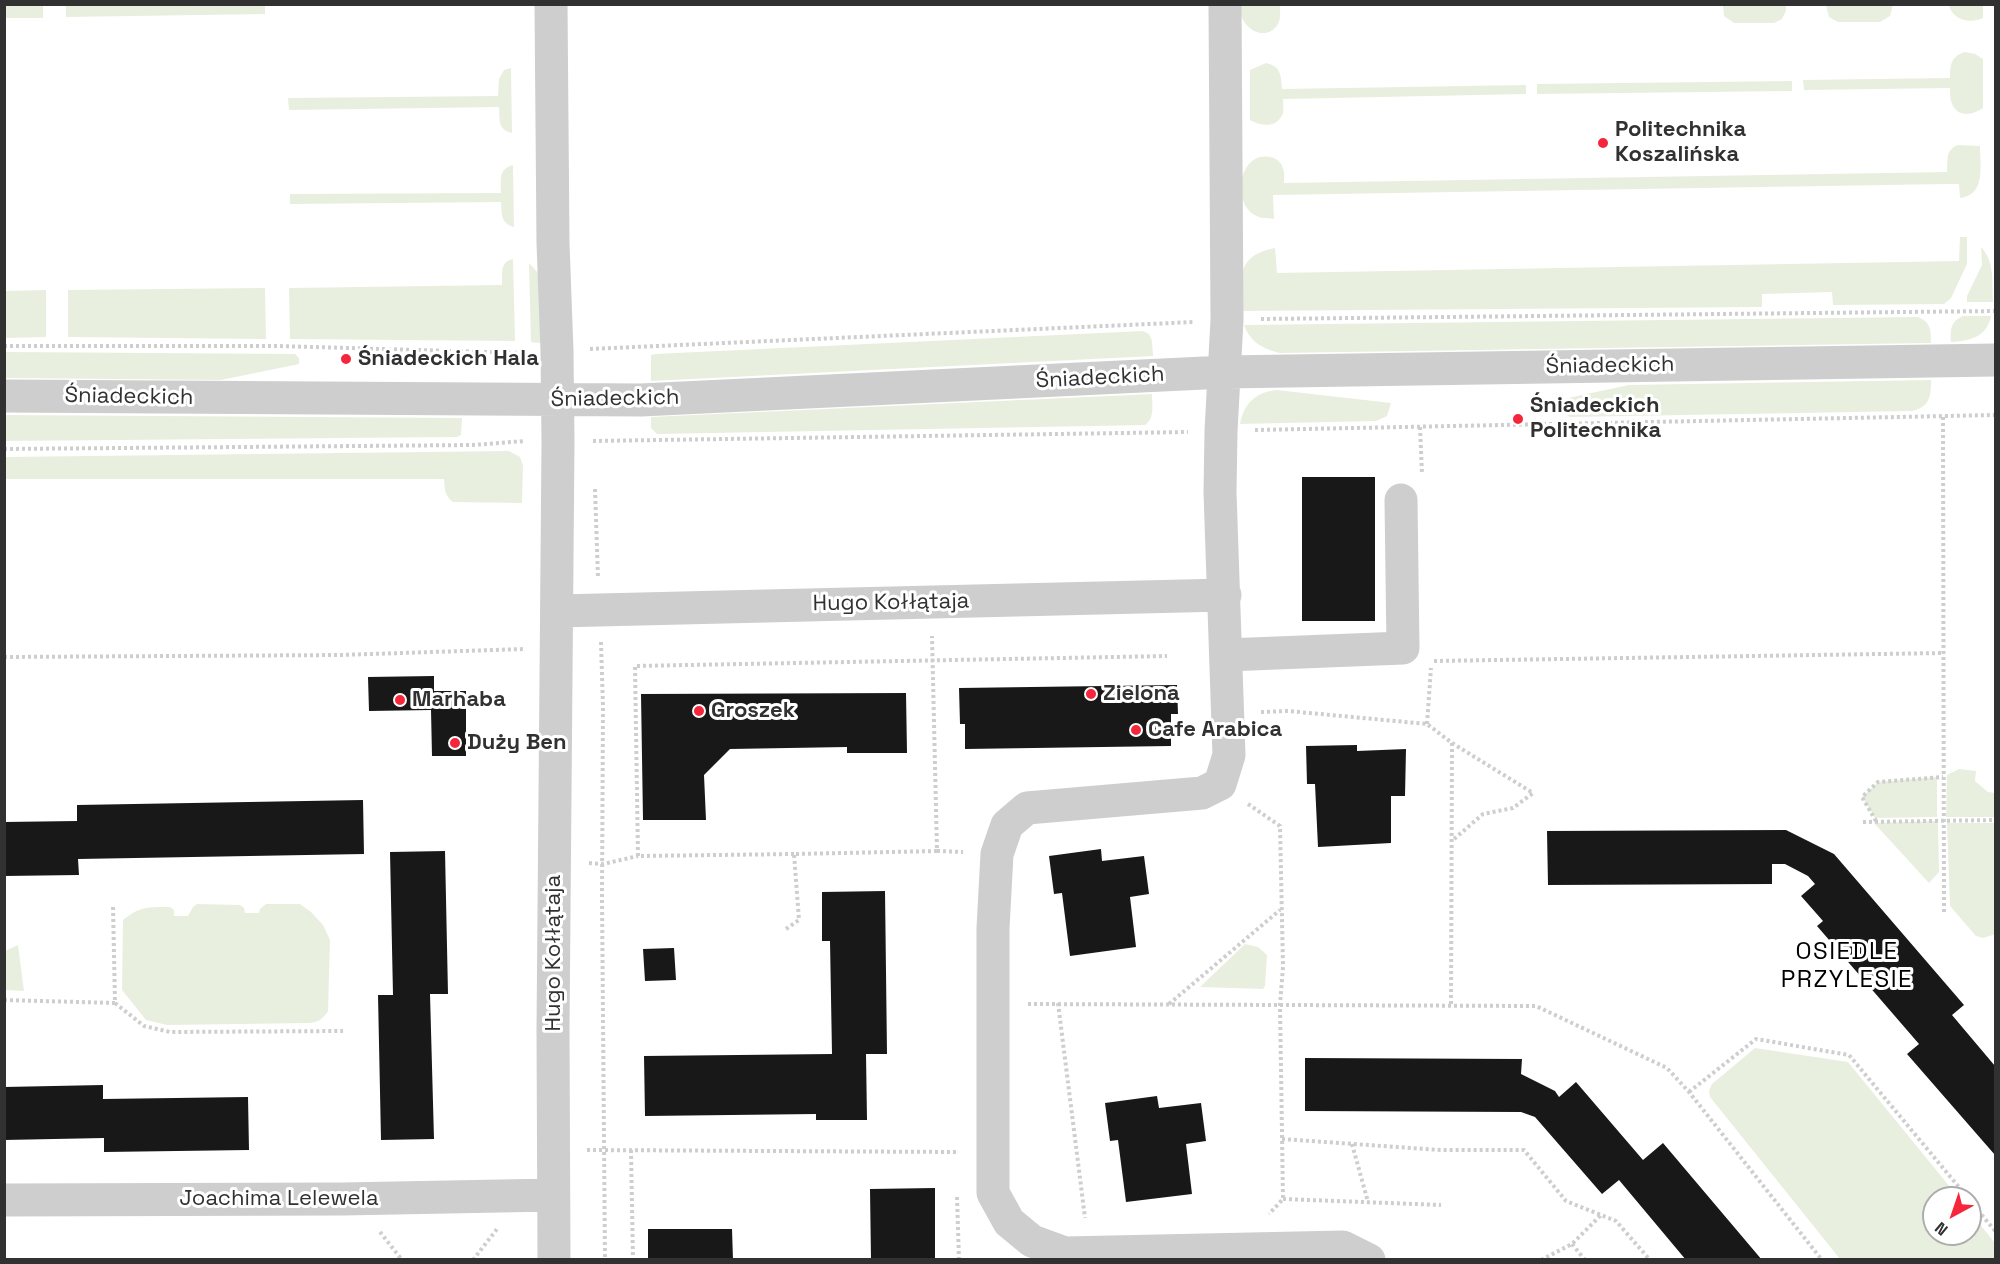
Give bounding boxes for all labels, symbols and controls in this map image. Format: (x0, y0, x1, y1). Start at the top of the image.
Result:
place label: Politechnika Koszalińska (1615, 117, 1746, 168)
marker: Politechnika Koszalińska (1596, 136, 1610, 150)
place label: Śniadeckich Hala (358, 346, 539, 372)
marker: Śniadeckich Hala (339, 352, 353, 366)
street label: Śniadeckich (1545, 352, 1675, 380)
street label: Śniadeckich (1035, 361, 1165, 395)
street label: Śniadeckich (64, 383, 194, 411)
street label: Śniadeckich (550, 385, 680, 413)
place label: Śniadeckich Politechnika (1530, 393, 1661, 445)
marker: Śniadeckich Politechnika (1511, 412, 1525, 426)
street label: Hugo Kołłątaja (812, 588, 970, 618)
place label: Zielona (1103, 681, 1180, 707)
place label: Marhaba (412, 687, 506, 713)
marker: Zielona (1084, 687, 1098, 701)
marker: Marhaba (393, 693, 407, 707)
place label: Groszek (711, 698, 795, 724)
marker: Groszek (692, 704, 706, 718)
place label: Cafe Arabica (1148, 717, 1282, 743)
marker: Cafe Arabica (1129, 723, 1143, 737)
place label: Duży Ben (467, 730, 567, 756)
marker: Duży Ben (448, 736, 462, 750)
street label: Hugo Kołłątaja (541, 875, 567, 1031)
district label: OSIEDLE PRZYLESIE (1781, 938, 1913, 994)
street label: Joachima Lelewela (179, 1186, 379, 1212)
north arrow (1922, 1186, 1982, 1246)
text: N (1931, 1217, 1952, 1240)

